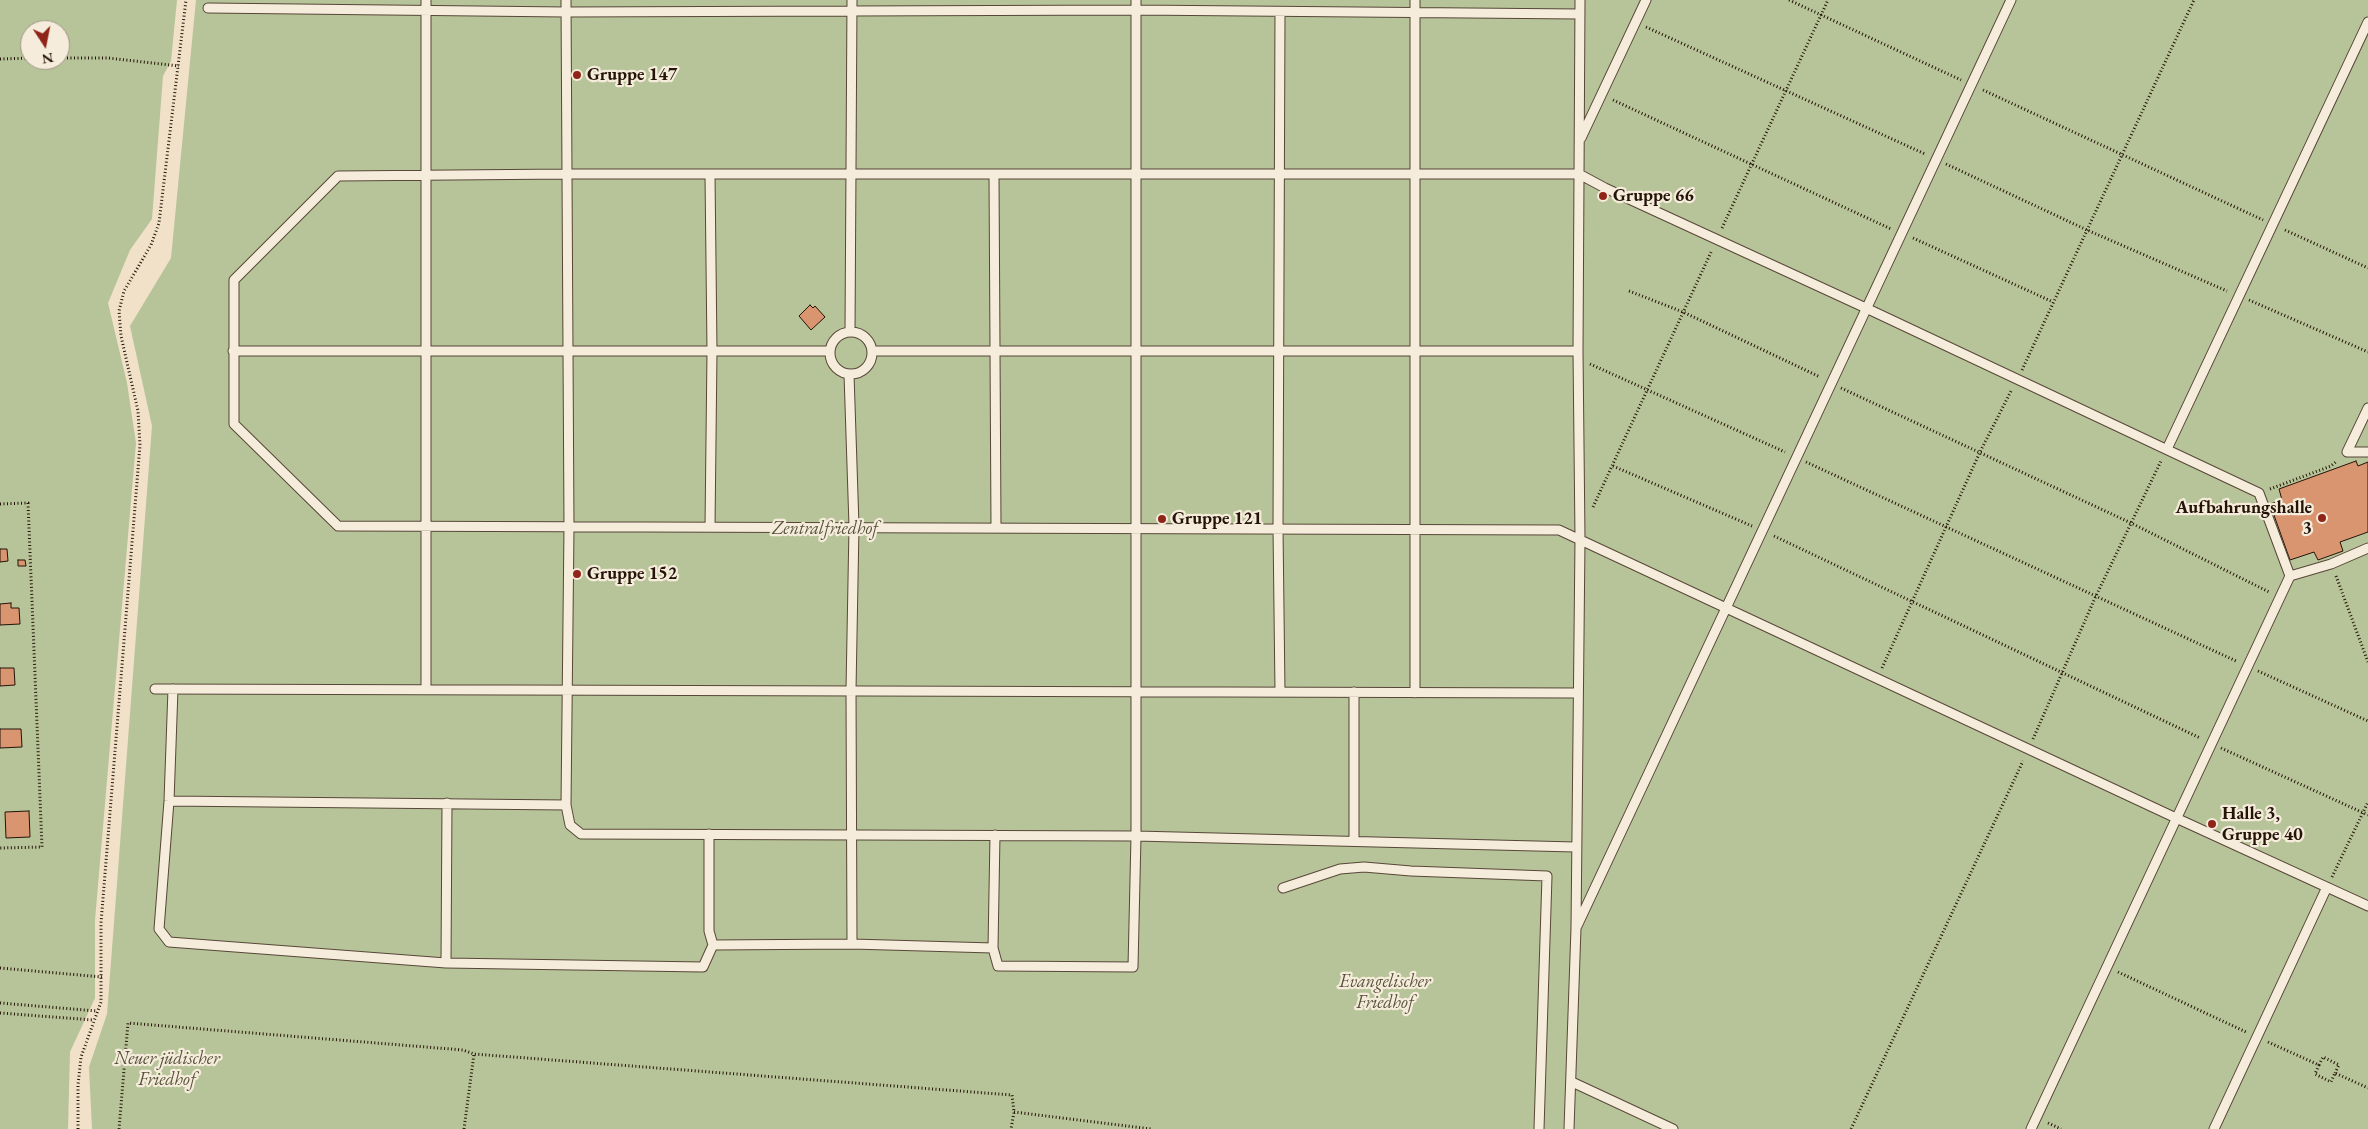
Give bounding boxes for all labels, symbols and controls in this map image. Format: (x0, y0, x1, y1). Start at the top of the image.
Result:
north arrow (20, 20, 70, 70)
text: N (40, 49, 55, 69)
place label: Gruppe 147 (587, 64, 677, 86)
marker: Gruppe 147 (571, 69, 583, 81)
place label: Gruppe 66 (1613, 185, 1694, 207)
marker: Gruppe 66 (1597, 190, 1609, 202)
place label: Aufbahrungshalle 3 (2176, 497, 2312, 540)
place label: Gruppe 121 (1172, 508, 1262, 530)
marker: Aufbahrungshalle 3 (2316, 512, 2328, 524)
marker: Gruppe 121 (1156, 513, 1168, 525)
park label: Zentralfriedhof (772, 518, 878, 540)
place label: Gruppe 152 (587, 563, 677, 585)
marker: Gruppe 152 (571, 568, 583, 580)
place label: Halle 3, Gruppe 40 (2222, 803, 2303, 846)
marker: Halle 3, Gruppe 40 (2206, 818, 2218, 830)
park label: Evangelischer Friedhof (1339, 971, 1431, 1014)
park label: Neuer jüdischer Friedhof (114, 1048, 220, 1090)

